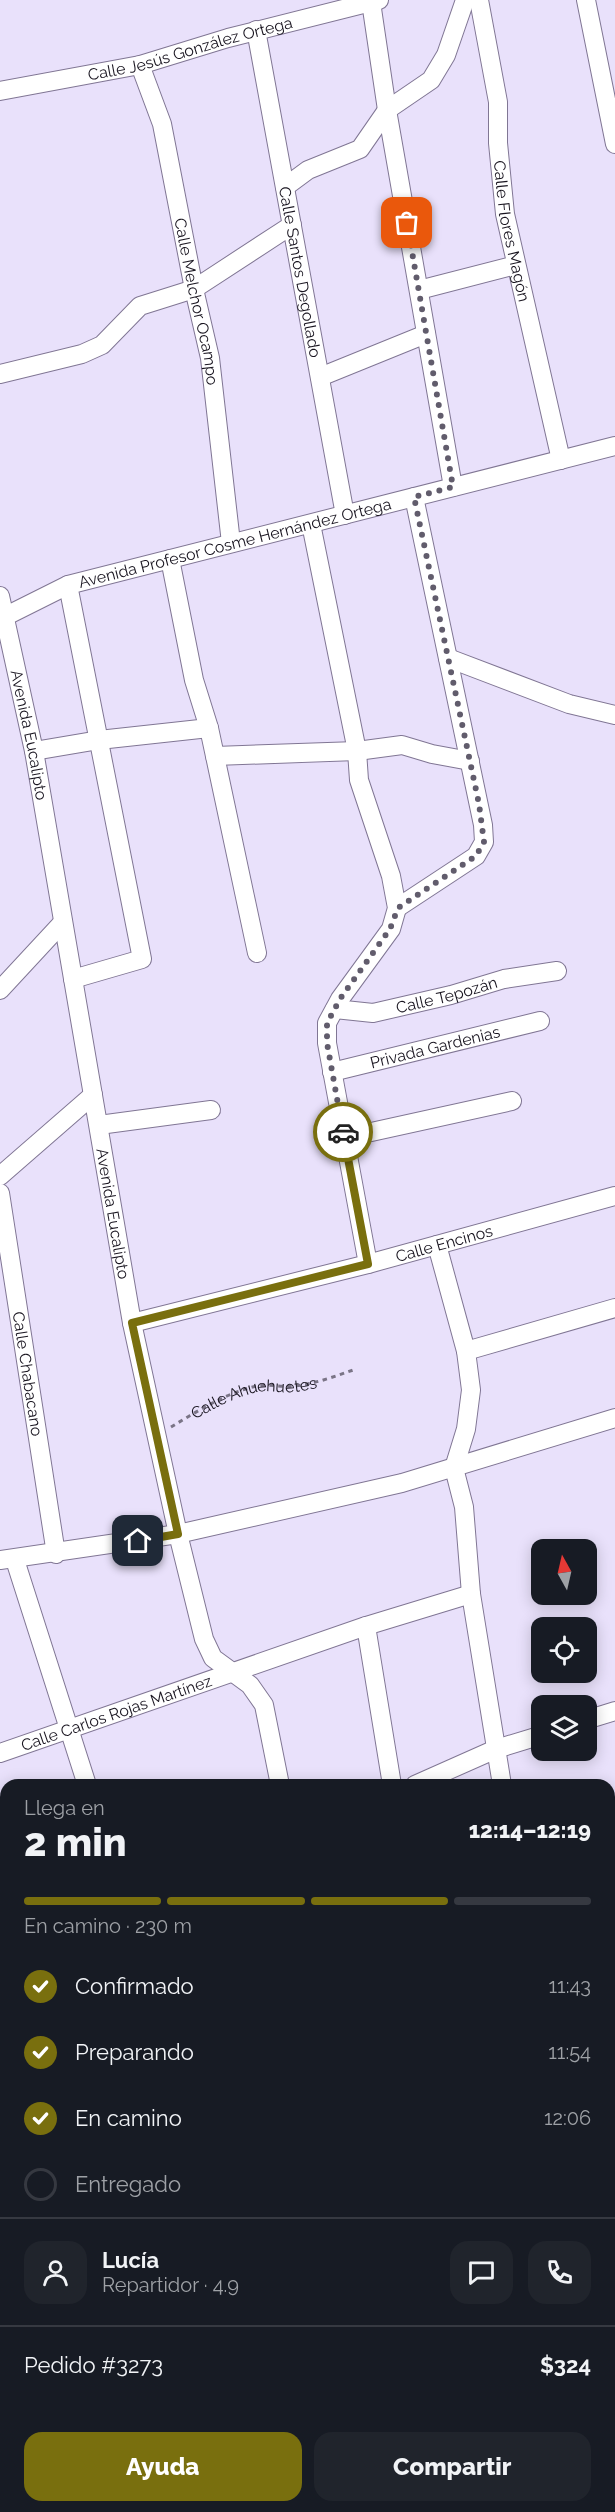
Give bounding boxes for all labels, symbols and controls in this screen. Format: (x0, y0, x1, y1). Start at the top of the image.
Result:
street label: Calle Jesús González Ortega (86, 13, 294, 84)
street label: Calle Flores Magón (490, 160, 534, 304)
street label: Calle Santos Degollado (275, 185, 325, 359)
pin (381, 197, 432, 248)
icon: bag (390, 206, 423, 239)
street label: Calle Melchor Ocampo (170, 216, 222, 386)
street label: Avenida Profesor Cosme Hernández Ortega (76, 494, 393, 592)
street label: Avenida Eucalipto (6, 668, 51, 802)
street label: Calle Tepozán (394, 973, 500, 1017)
street label: Privada Gardenias (368, 1022, 502, 1072)
courier (313, 1102, 373, 1162)
icon: car (327, 1116, 360, 1149)
street label: Avenida Eucalipto (92, 1147, 133, 1281)
street label: Calle Encinos (393, 1221, 495, 1266)
street label: Calle Chabacano (9, 1310, 47, 1438)
street label: Calle Ahuehuetes (187, 1373, 319, 1423)
pin (112, 1515, 163, 1566)
icon: home (121, 1524, 154, 1557)
north arrow (531, 1539, 597, 1605)
map controls (531, 1539, 597, 1761)
button: locate (531, 1617, 597, 1683)
street label: Calle Carlos Rojas Martínez (19, 1671, 214, 1755)
button: layers (531, 1695, 597, 1761)
text: Llega en (24, 1796, 105, 1820)
text: 12:14–12:19 (469, 1817, 591, 1843)
text: 2 min (24, 1819, 127, 1865)
text: En camino · 230 m (24, 1914, 192, 1938)
icon: check (24, 1970, 57, 2003)
text: Confirmado (75, 1973, 194, 1999)
text: 11:43 (549, 1974, 591, 1998)
icon: check (24, 2036, 57, 2069)
text: Preparando (75, 2039, 194, 2065)
text: 11:54 (548, 2040, 591, 2064)
icon: check (24, 2102, 57, 2135)
text: En camino (75, 2105, 182, 2131)
text: 12:06 (544, 2106, 591, 2130)
text: Entregado (75, 2171, 181, 2197)
button: person (24, 2241, 87, 2304)
button: chat (450, 2241, 513, 2304)
button: phone (528, 2241, 591, 2304)
text: Lucía (102, 2247, 159, 2273)
text: Repartidor · 4.9 (102, 2273, 239, 2297)
text: Pedido #3273 (24, 2352, 163, 2378)
text: $324 (540, 2352, 591, 2378)
button: Ayuda (24, 2432, 302, 2501)
button: Compartir (314, 2432, 591, 2501)

